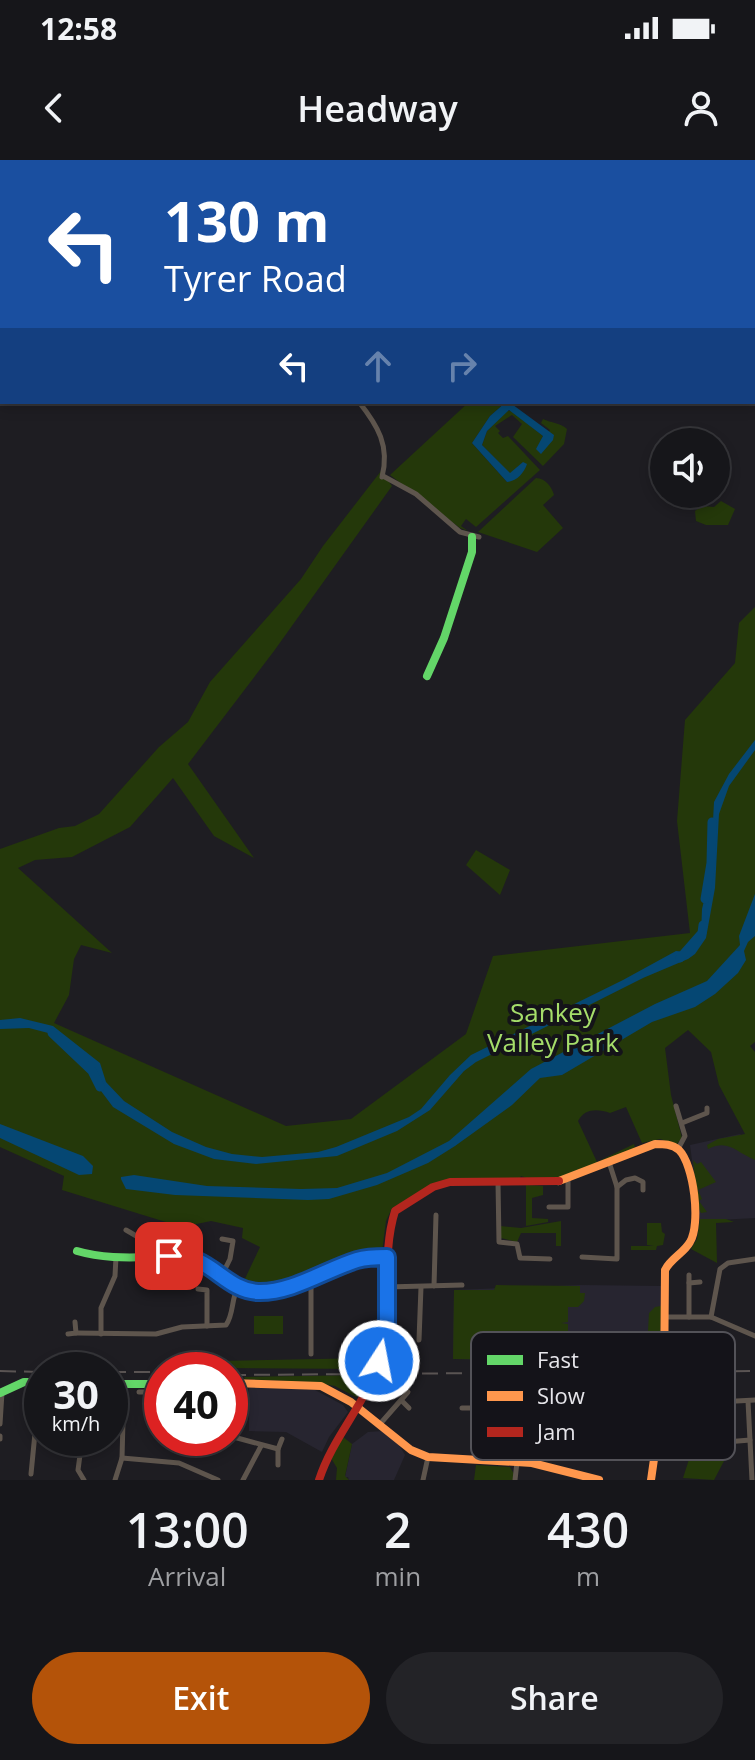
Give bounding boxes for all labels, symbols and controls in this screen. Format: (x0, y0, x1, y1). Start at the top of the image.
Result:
text: 12:58 (40, 8, 117, 49)
text: Headway (297, 84, 458, 133)
icon: back (32, 86, 76, 130)
icon: person (679, 86, 723, 130)
text: 130 m (164, 182, 330, 258)
icon: left (32, 192, 136, 296)
text: Tyrer Road (164, 254, 347, 303)
icon: left (272, 344, 316, 388)
icon: ahead (356, 344, 400, 388)
icon: right (440, 344, 484, 388)
map controls (650, 428, 730, 508)
button: sound (650, 428, 730, 508)
park label: Sankey Valley Park (487, 994, 619, 1060)
pin (135, 1222, 203, 1290)
icon: arrive (147, 1234, 191, 1278)
position arrow (337, 1319, 421, 1403)
legend (471, 1332, 735, 1460)
text: Fast (537, 1344, 579, 1374)
speed limit sign: 40 (144, 1352, 248, 1456)
text: 30 (53, 1366, 99, 1421)
text: Slow (537, 1380, 585, 1410)
text: km/h (52, 1410, 100, 1437)
text: Jam (535, 1416, 576, 1446)
text: 13:00 (126, 1497, 249, 1562)
text: 2 (384, 1497, 412, 1562)
text: 430 (547, 1497, 629, 1562)
text: Arrival (148, 1558, 226, 1594)
text: min (375, 1558, 421, 1594)
text: m (576, 1558, 600, 1594)
button: Exit (32, 1652, 370, 1744)
button: Share (386, 1652, 723, 1744)

